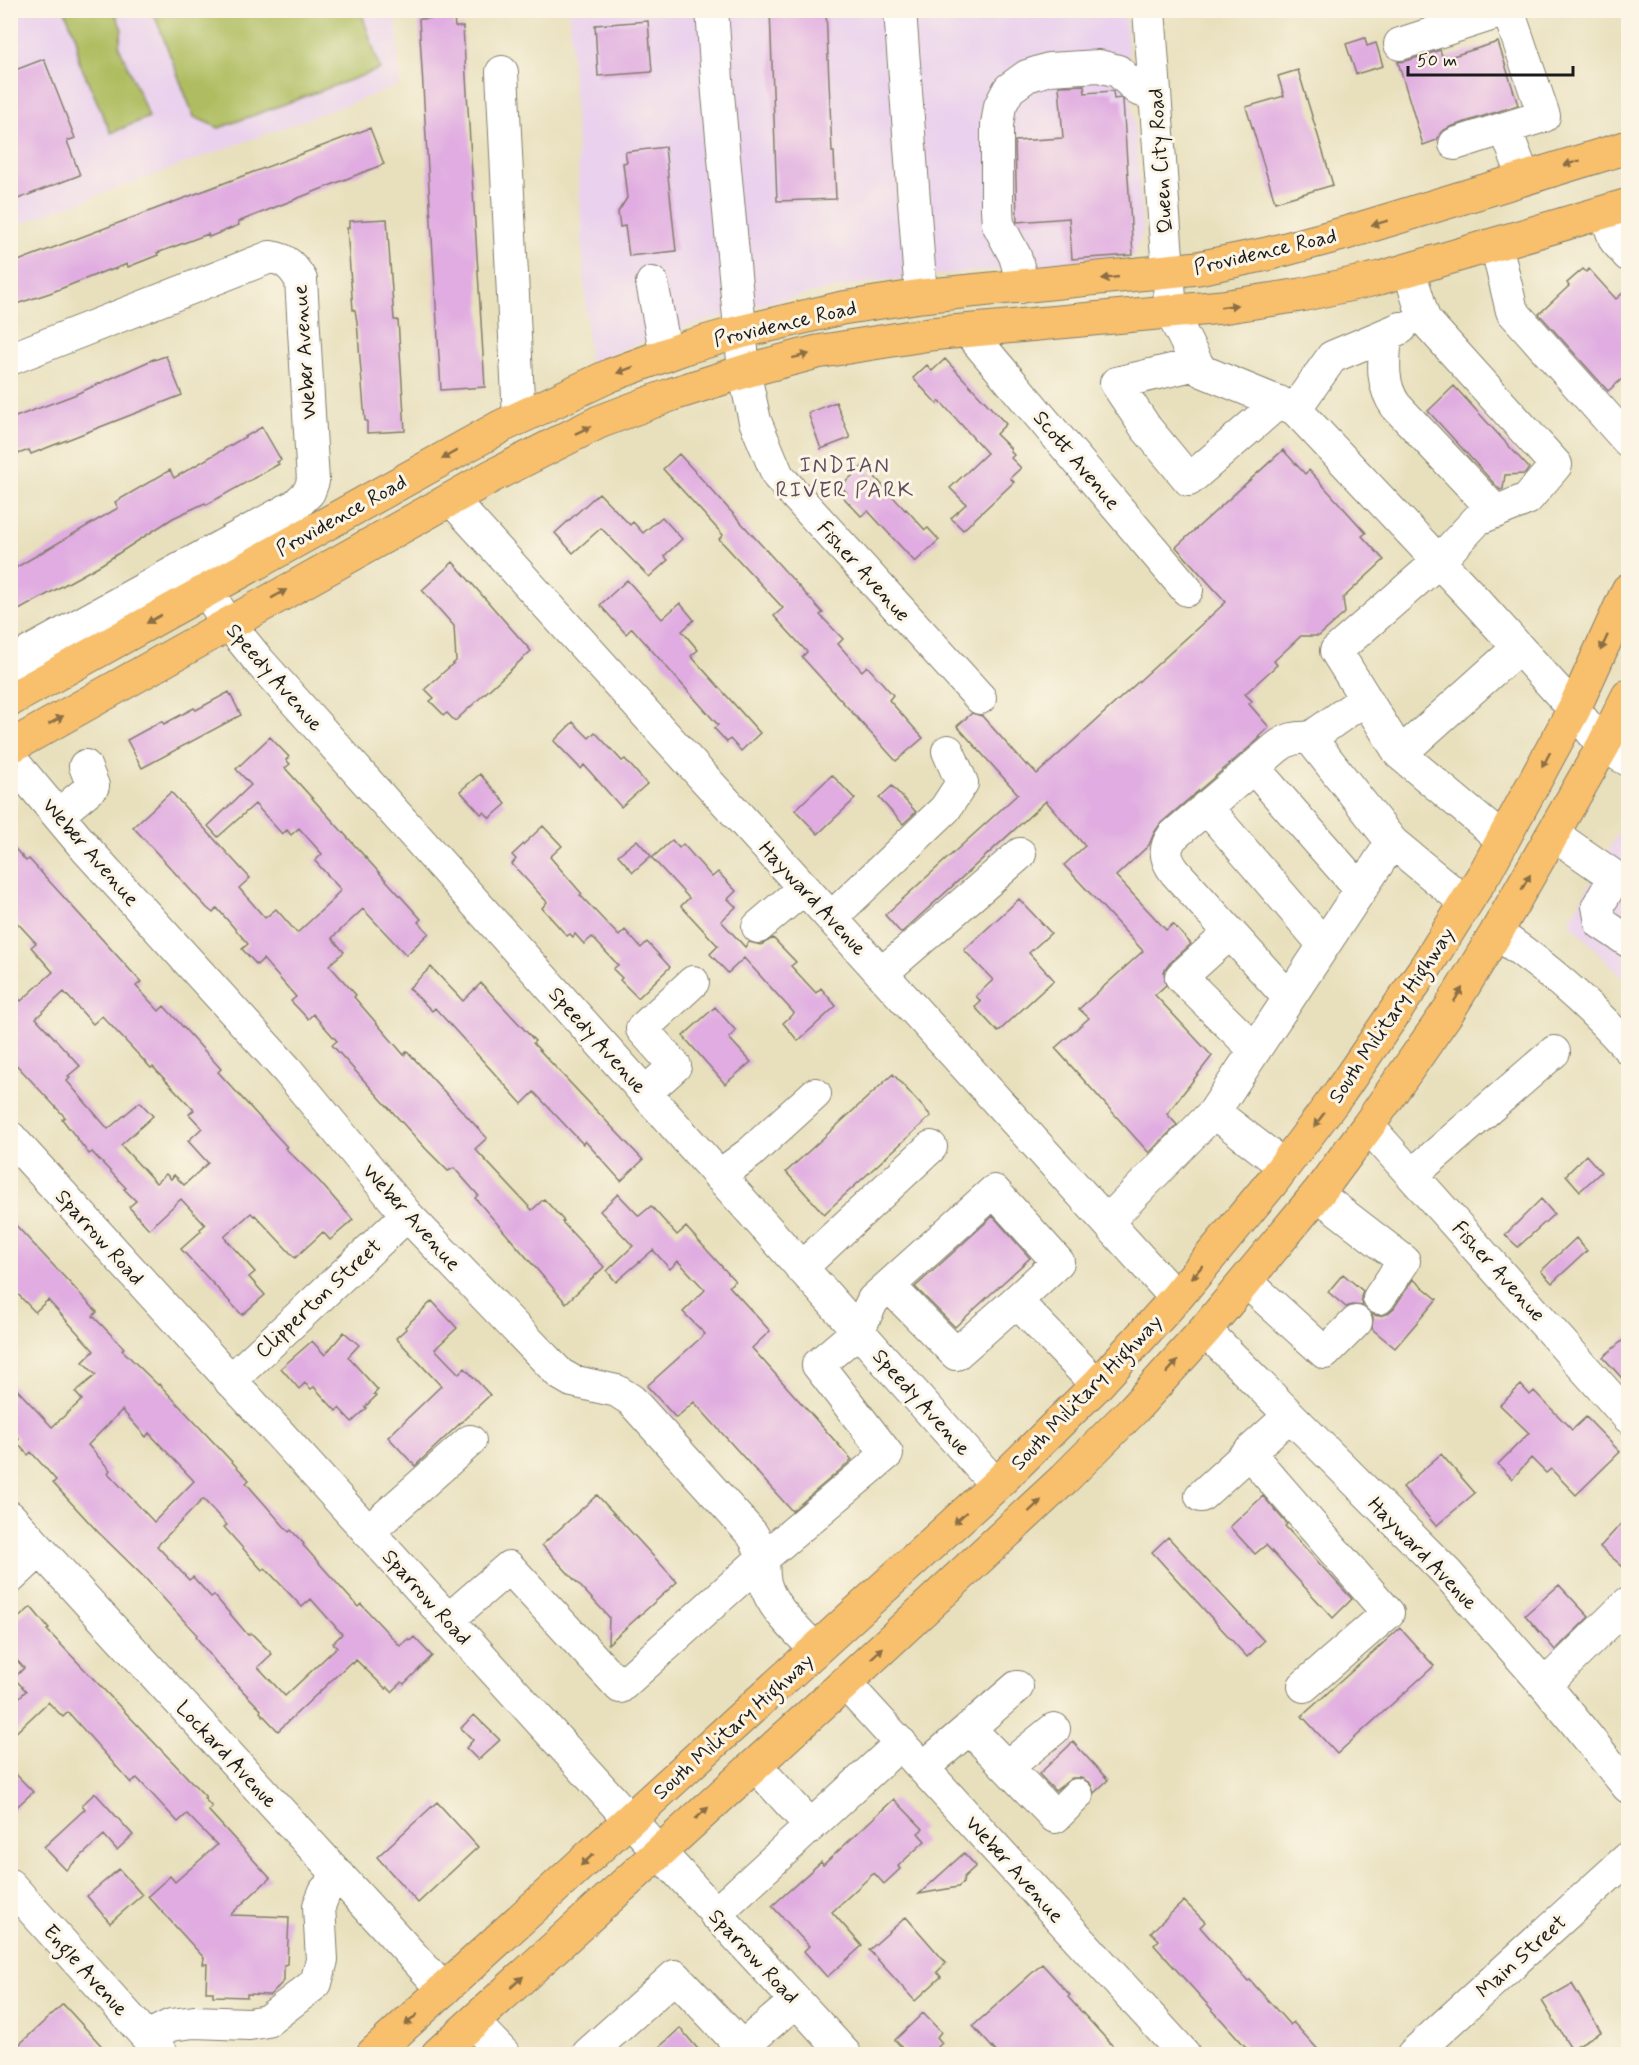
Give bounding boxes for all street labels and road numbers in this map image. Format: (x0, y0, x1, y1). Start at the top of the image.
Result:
street label: Queen City Road (1142, 87, 1180, 234)
street label: Providence Road (1191, 222, 1339, 282)
street label: Weber Avenue (286, 284, 324, 420)
street label: Providence Road (711, 294, 859, 354)
street label: Scott Avenue (1026, 405, 1126, 516)
street label: Providence Road (271, 468, 412, 563)
street label: Fisher Avenue (810, 515, 916, 628)
street label: Speedy Avenue (219, 618, 329, 738)
street label: Weber Avenue (35, 792, 145, 913)
street label: Hayward Avenue (752, 835, 873, 962)
street label: South Military Highway (1322, 922, 1463, 1110)
street label: Speedy Avenue (542, 981, 653, 1100)
street label: Weber Avenue (356, 1158, 467, 1277)
street label: Sparrow Road (49, 1184, 150, 1292)
street label: Fisher Avenue (1445, 1215, 1551, 1328)
street label: Clipperton Street (249, 1233, 388, 1365)
street label: South Military Highway (1005, 1309, 1170, 1478)
street label: Speedy Avenue (866, 1343, 977, 1462)
street label: Hayward Avenue (1361, 1491, 1484, 1616)
street label: Sparrow Road (376, 1544, 477, 1652)
street label: South Military Highway (647, 1647, 821, 1808)
street label: Lockard Avenue (169, 1695, 283, 1815)
street label: Weber Avenue (959, 1810, 1070, 1929)
street label: Sparrow Road (702, 1903, 805, 2010)
street label: Main Street (1470, 1909, 1573, 2005)
street label: Engle Avenue (35, 1919, 134, 2024)

